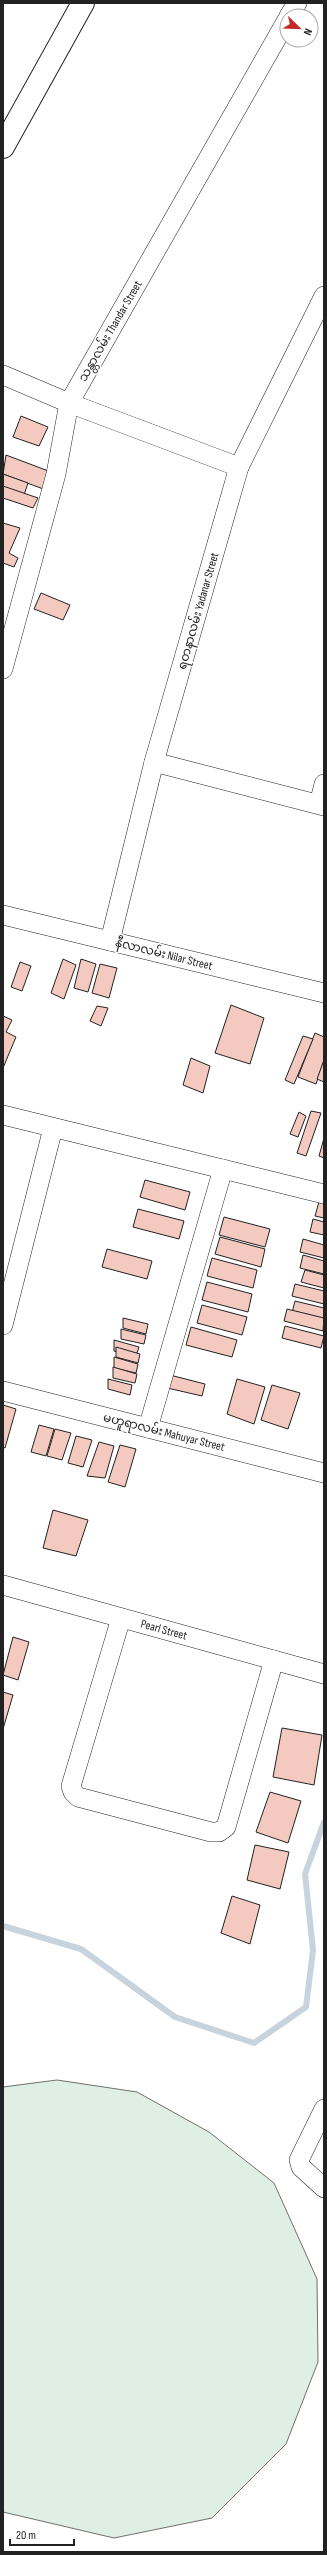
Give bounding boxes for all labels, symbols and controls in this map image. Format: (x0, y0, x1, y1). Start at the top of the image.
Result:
north arrow (279, 8, 319, 48)
text: N (301, 26, 315, 37)
street label: သန္တာလမ်း Thandar Street (74, 277, 147, 385)
street label: ရတနာလမ်း Yadanar Street (173, 550, 224, 672)
street label: နီလာလမ်း Nilar Street (113, 933, 215, 976)
street label: မဟူရာလမ်း Mahuyar Street (101, 1408, 227, 1457)
street label: Pearl Street (139, 1617, 189, 1644)
scale bar (10, 2521, 74, 2547)
text: 20 m (16, 2528, 36, 2543)

